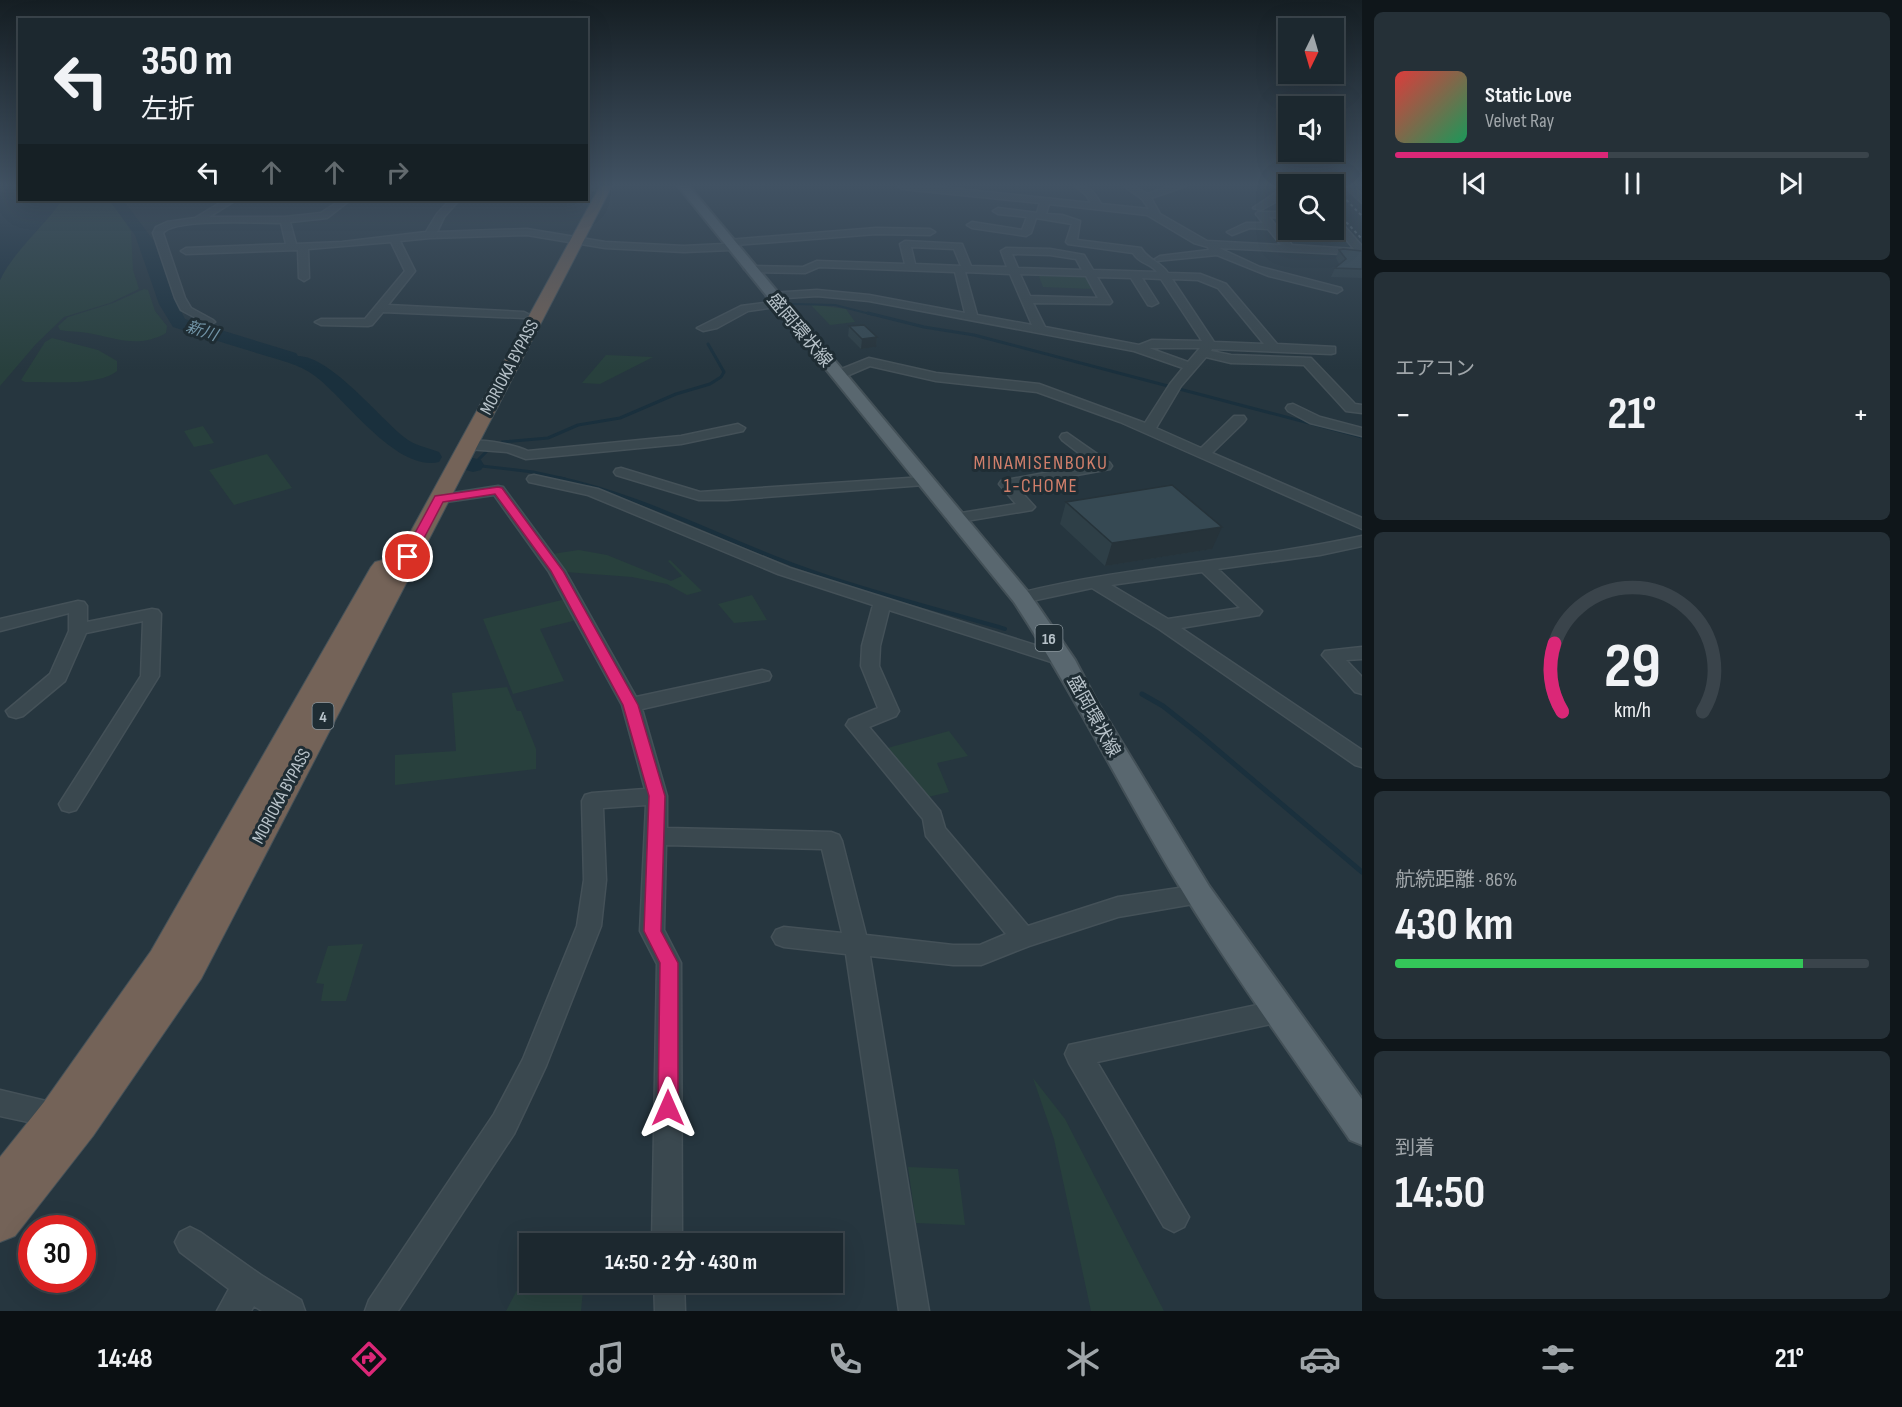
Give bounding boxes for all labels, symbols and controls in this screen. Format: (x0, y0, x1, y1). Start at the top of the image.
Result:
north arrow (1278, 18, 1344, 84)
map controls (1278, 18, 1344, 240)
text: 350 m (141, 36, 233, 87)
icon: left (42, 42, 120, 120)
text: Static Love (1485, 82, 1572, 109)
text: 左折 (141, 94, 195, 126)
button: sound (1278, 96, 1344, 162)
text: Velvet Ray (1485, 109, 1554, 133)
icon: left (192, 156, 225, 189)
icon: ahead (255, 156, 288, 189)
icon: ahead (318, 156, 351, 189)
icon: right (381, 156, 414, 189)
icon: previous (1458, 167, 1491, 200)
icon: pause (1616, 167, 1649, 200)
icon: next (1774, 167, 1807, 200)
button: search (1278, 174, 1344, 240)
street label: 盛岡環状線 (763, 289, 837, 372)
street label: MORIOKA BYPASS (476, 316, 543, 418)
water label: 新川 (183, 317, 222, 346)
text: エアコン (1395, 357, 1475, 381)
text: 21° (1608, 387, 1656, 442)
text: − (1395, 395, 1411, 435)
text: + (1853, 395, 1869, 435)
district label: MINAMISENBOKU 1-CHOME (974, 451, 1108, 498)
pin (382, 531, 433, 582)
icon: arrive (391, 540, 424, 573)
road number: 16 (1036, 625, 1062, 651)
text: 29 (1604, 631, 1660, 706)
street label: 盛岡環状線 (1063, 672, 1125, 761)
text: km/h (1613, 699, 1651, 724)
road number: 4 (312, 703, 334, 729)
street label: MORIOKA BYPASS (248, 745, 315, 847)
text: 航続距離 · 86% (1395, 868, 1517, 892)
text: 430 km (1395, 898, 1513, 953)
position arrow (636, 1076, 700, 1140)
text: 到着 (1395, 1136, 1435, 1160)
text: 14:50 (1395, 1166, 1485, 1221)
speed limit sign: 30 (18, 1215, 96, 1293)
text: 14:50 · 2 分 · 430 m (605, 1249, 757, 1276)
icon: directions (348, 1338, 390, 1380)
icon: music (586, 1338, 628, 1380)
icon: phone (824, 1338, 866, 1380)
icon: climate (1062, 1338, 1104, 1380)
icon: car (1299, 1338, 1341, 1380)
icon: filters (1537, 1338, 1579, 1380)
text: 14:48 (98, 1343, 153, 1375)
text: 21° (1775, 1343, 1804, 1375)

